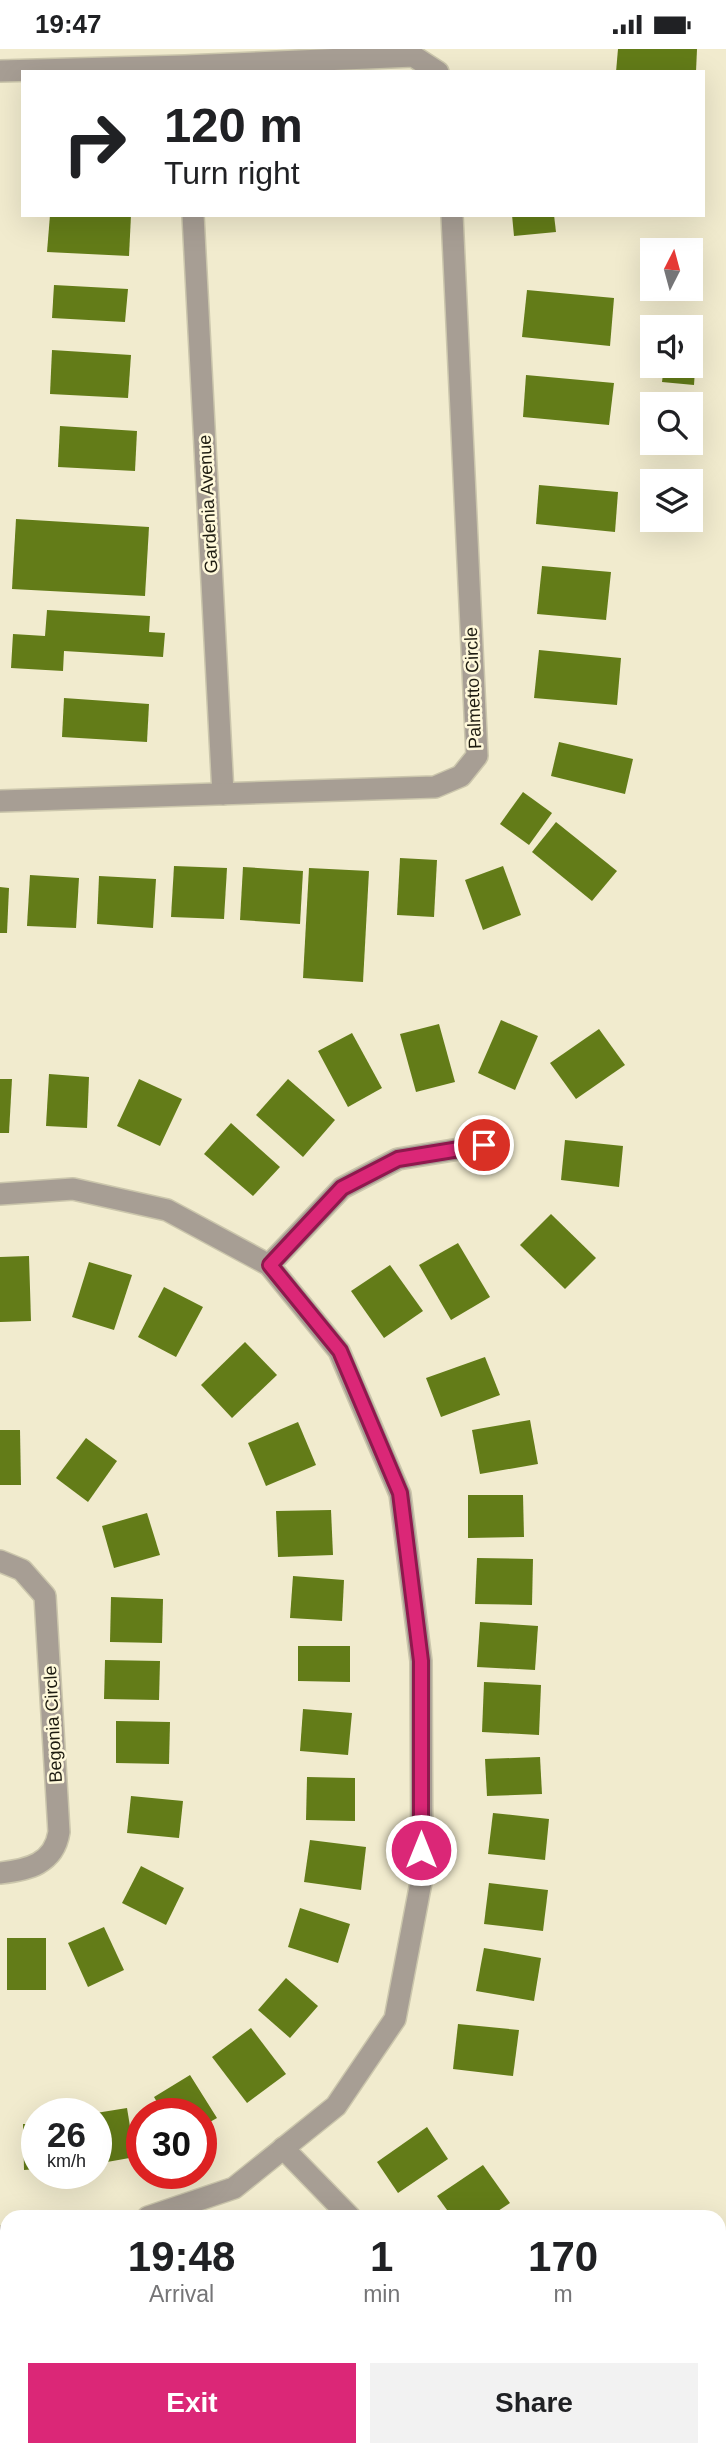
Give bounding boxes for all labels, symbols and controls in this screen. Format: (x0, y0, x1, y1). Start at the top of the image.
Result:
text: 19:47 (35, 9, 102, 39)
icon: right (49, 98, 140, 189)
text: 120 m (164, 98, 303, 152)
text: Turn right (164, 155, 300, 191)
north arrow (640, 238, 704, 301)
map controls (640, 238, 703, 532)
button: sound (640, 315, 703, 378)
button: search (640, 392, 703, 455)
street label: Gardenia Avenue (194, 434, 222, 574)
button: layers (640, 469, 703, 532)
street label: Palmetto Circle (461, 627, 485, 749)
pin (454, 1115, 514, 1175)
icon: arrive (465, 1126, 503, 1164)
street label: Begonia Circle (40, 1665, 66, 1783)
position arrow (384, 1813, 458, 1887)
speed limit sign: 30 (126, 2098, 217, 2189)
text: 26 (47, 2115, 86, 2154)
text: km/h (47, 2151, 86, 2171)
text: 19:48 (128, 2233, 235, 2280)
text: 1 (370, 2233, 393, 2280)
text: 170 (528, 2233, 598, 2280)
text: Arrival (149, 2281, 214, 2307)
text: min (363, 2281, 400, 2307)
text: m (554, 2281, 573, 2307)
button: Exit (28, 2363, 356, 2443)
button: Share (370, 2363, 698, 2443)

